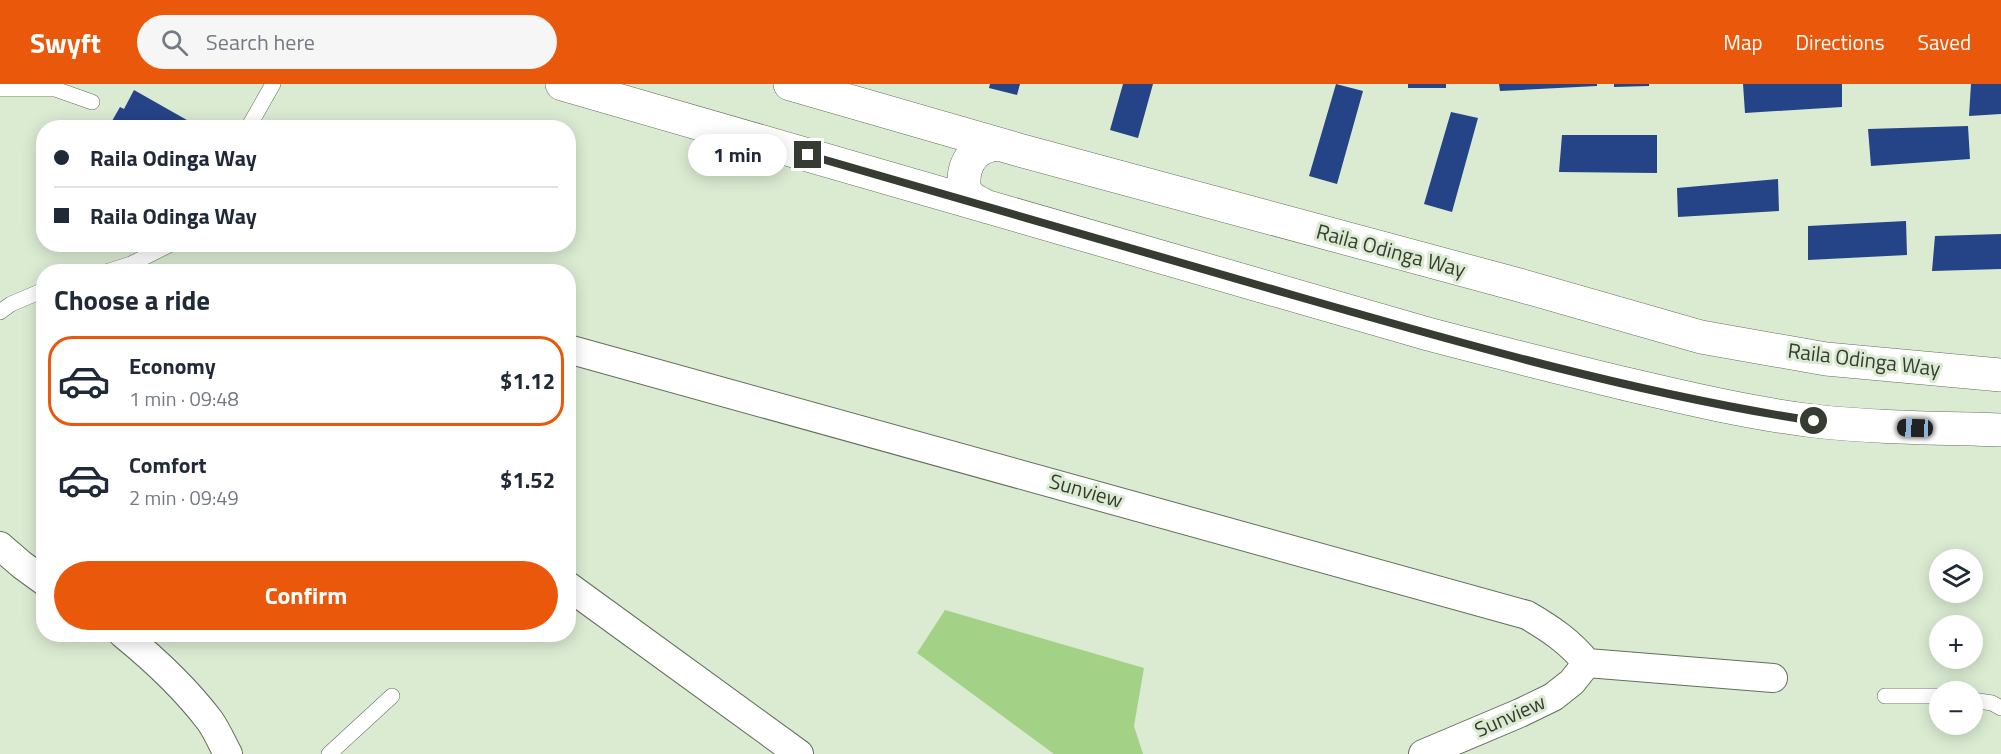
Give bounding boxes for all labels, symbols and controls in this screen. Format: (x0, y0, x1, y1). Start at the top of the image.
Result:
search box (137, 15, 557, 69)
text: Swyft (30, 21, 101, 64)
text: Search here (206, 25, 315, 59)
icon: search (158, 26, 191, 59)
text: Map (1723, 26, 1763, 58)
text: Directions (1796, 26, 1885, 58)
text: Saved (1918, 26, 1971, 58)
callout: 1 min (688, 134, 787, 176)
text: 1 min (713, 139, 762, 170)
text: Raila Odinga Way (90, 141, 257, 175)
route end (794, 141, 821, 168)
text: Raila Odinga Way (90, 199, 257, 233)
street label: Raila Odinga Way (1313, 215, 1470, 285)
text: Choose a ride (54, 279, 210, 320)
street label: Raila Odinga Way (1786, 334, 1942, 384)
text: Economy (129, 349, 216, 383)
icon: car (57, 354, 111, 408)
text: $1.12 (500, 364, 555, 398)
text: 1 min · 09:48 (129, 383, 239, 414)
route start (1800, 407, 1827, 434)
car (1897, 418, 1933, 438)
text: Comfort (129, 448, 207, 482)
icon: car (57, 453, 111, 507)
text: $1.52 (500, 463, 555, 497)
street label: Sunview (1046, 464, 1127, 516)
text: 2 min · 09:49 (129, 482, 239, 513)
map controls (1929, 549, 1983, 735)
button: layers (1929, 549, 1983, 603)
button: Confirm (54, 561, 558, 630)
button: + (1929, 615, 1983, 669)
button: − (1929, 681, 1983, 735)
street label: Sunview (1469, 685, 1550, 745)

